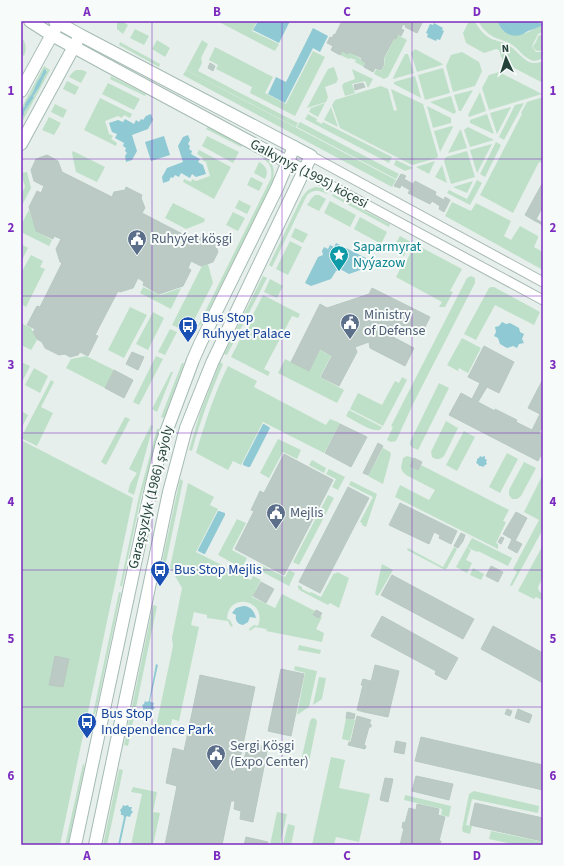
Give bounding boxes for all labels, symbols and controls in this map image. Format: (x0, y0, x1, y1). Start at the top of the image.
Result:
text: A (82, 3, 91, 21)
text: B (213, 3, 221, 21)
text: C (343, 3, 351, 21)
text: D (473, 3, 481, 21)
north arrow (486, 38, 526, 78)
text: N (501, 41, 510, 56)
text: 1 (8, 82, 15, 100)
text: 1 (550, 82, 557, 100)
street label: Galkynyş (1995) köçesi (246, 134, 372, 214)
text: 2 (8, 219, 15, 237)
text: 2 (550, 219, 557, 237)
public building icon: Ruhyýet köşgi (126, 228, 148, 256)
place label: Ruhyýet köşgi (151, 229, 232, 249)
place label: Saparmyrat Nyýazow (353, 237, 422, 273)
place icon: Saparmyrat Nyýazow (328, 244, 350, 272)
place label: Ministry of Defense (364, 305, 425, 341)
place label: Bus Stop Ruhyyet Palace (202, 308, 291, 344)
public building icon: Ministry of Defense (339, 312, 361, 340)
bus stop icon: Bus Stop Ruhyyet Palace (177, 315, 199, 343)
text: 3 (8, 356, 15, 374)
text: 3 (550, 356, 557, 374)
street label: Garaşsyzlyk (1986) şaýoly (123, 423, 179, 571)
text: 4 (8, 493, 15, 511)
text: 4 (550, 493, 557, 511)
public building icon: Mejlis (265, 502, 287, 530)
place label: Mejlis (290, 503, 324, 523)
bus stop icon: Bus Stop Mejlis (149, 559, 171, 587)
place label: Bus Stop Mejlis (174, 560, 262, 580)
text: 5 (8, 630, 15, 648)
text: 5 (550, 630, 557, 648)
place label: Bus Stop Independence Park (101, 704, 214, 740)
bus stop icon: Bus Stop Independence Park (76, 711, 98, 739)
place label: Sergi Köşgi (Expo Center) (230, 736, 309, 772)
public building icon: Sergi Köşgi (Expo Center) (205, 743, 227, 771)
text: 6 (8, 767, 15, 785)
text: 6 (550, 767, 557, 785)
text: A (82, 847, 91, 865)
text: B (213, 847, 221, 865)
text: C (343, 847, 351, 865)
text: D (473, 847, 481, 865)

